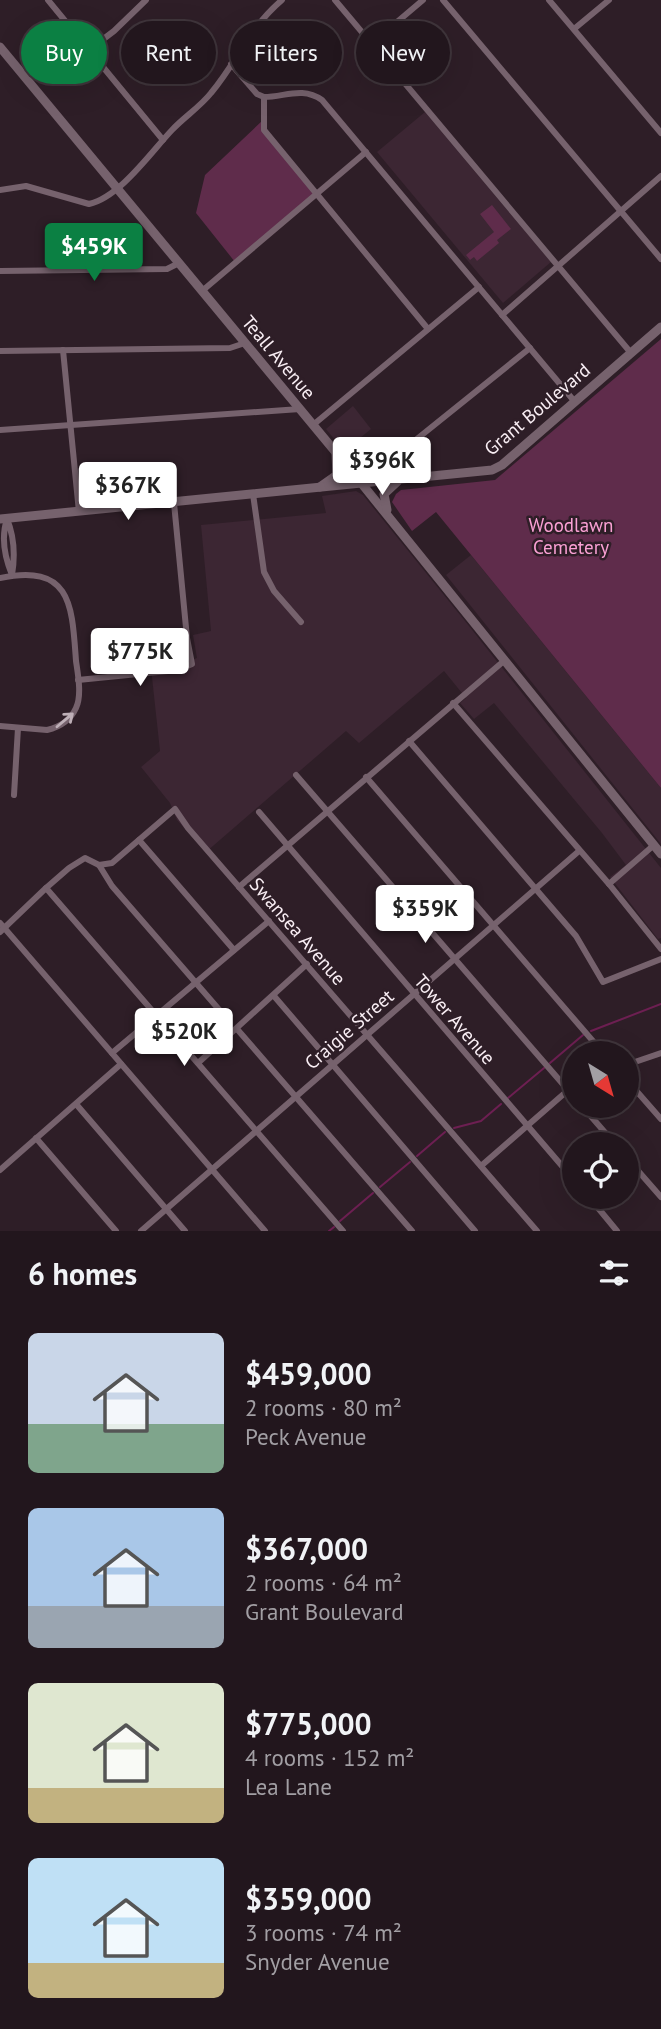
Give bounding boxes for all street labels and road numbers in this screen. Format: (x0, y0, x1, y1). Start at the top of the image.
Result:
street label: Teall Avenue (237, 310, 321, 404)
street label: Grant Boulevard (479, 358, 595, 460)
street label: Swansea Avenue (245, 872, 351, 990)
street label: Tower Avenue (409, 969, 501, 1069)
street label: Craigie Street (300, 983, 399, 1074)

